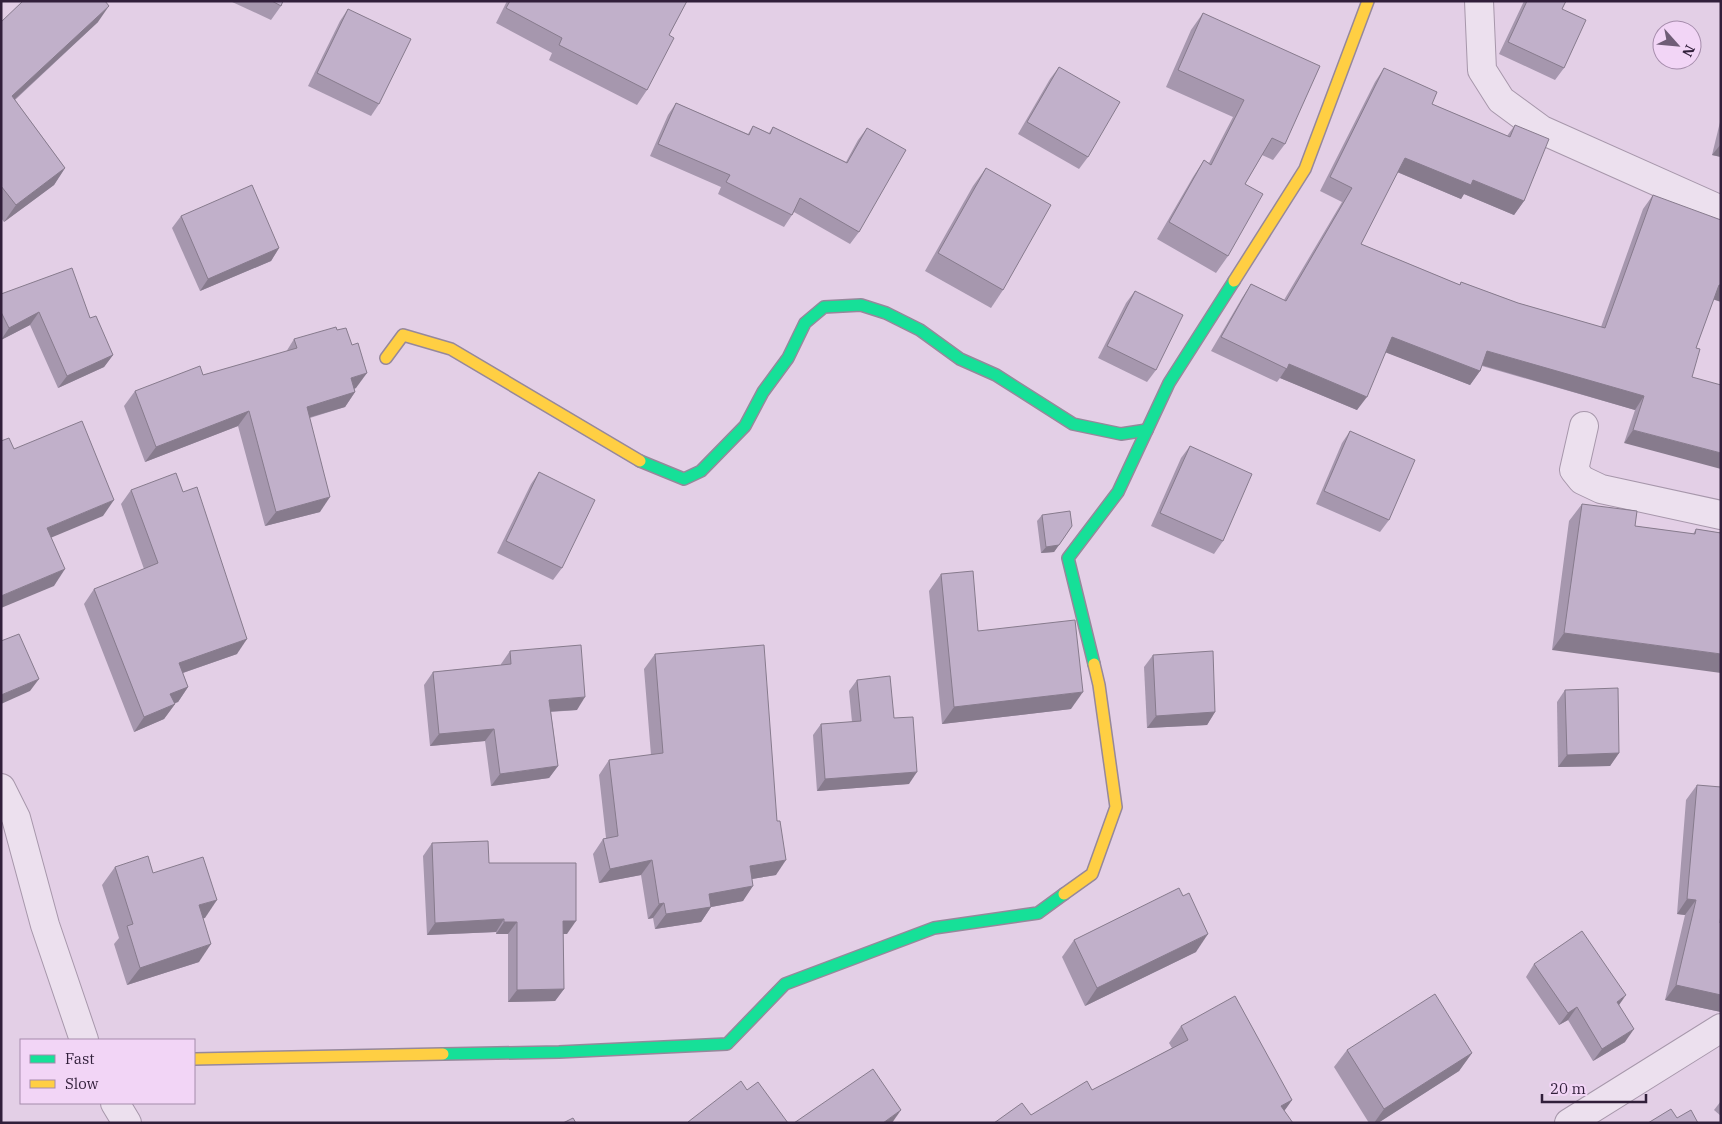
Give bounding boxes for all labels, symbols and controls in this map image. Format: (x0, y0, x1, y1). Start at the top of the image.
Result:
north arrow (1652, 20, 1702, 70)
text: N (1678, 42, 1699, 60)
legend (20, 1039, 195, 1104)
text: Fast (65, 1049, 95, 1068)
scale bar (1542, 1072, 1646, 1104)
text: Slow (65, 1074, 99, 1093)
text: 20 m (1550, 1079, 1586, 1098)

